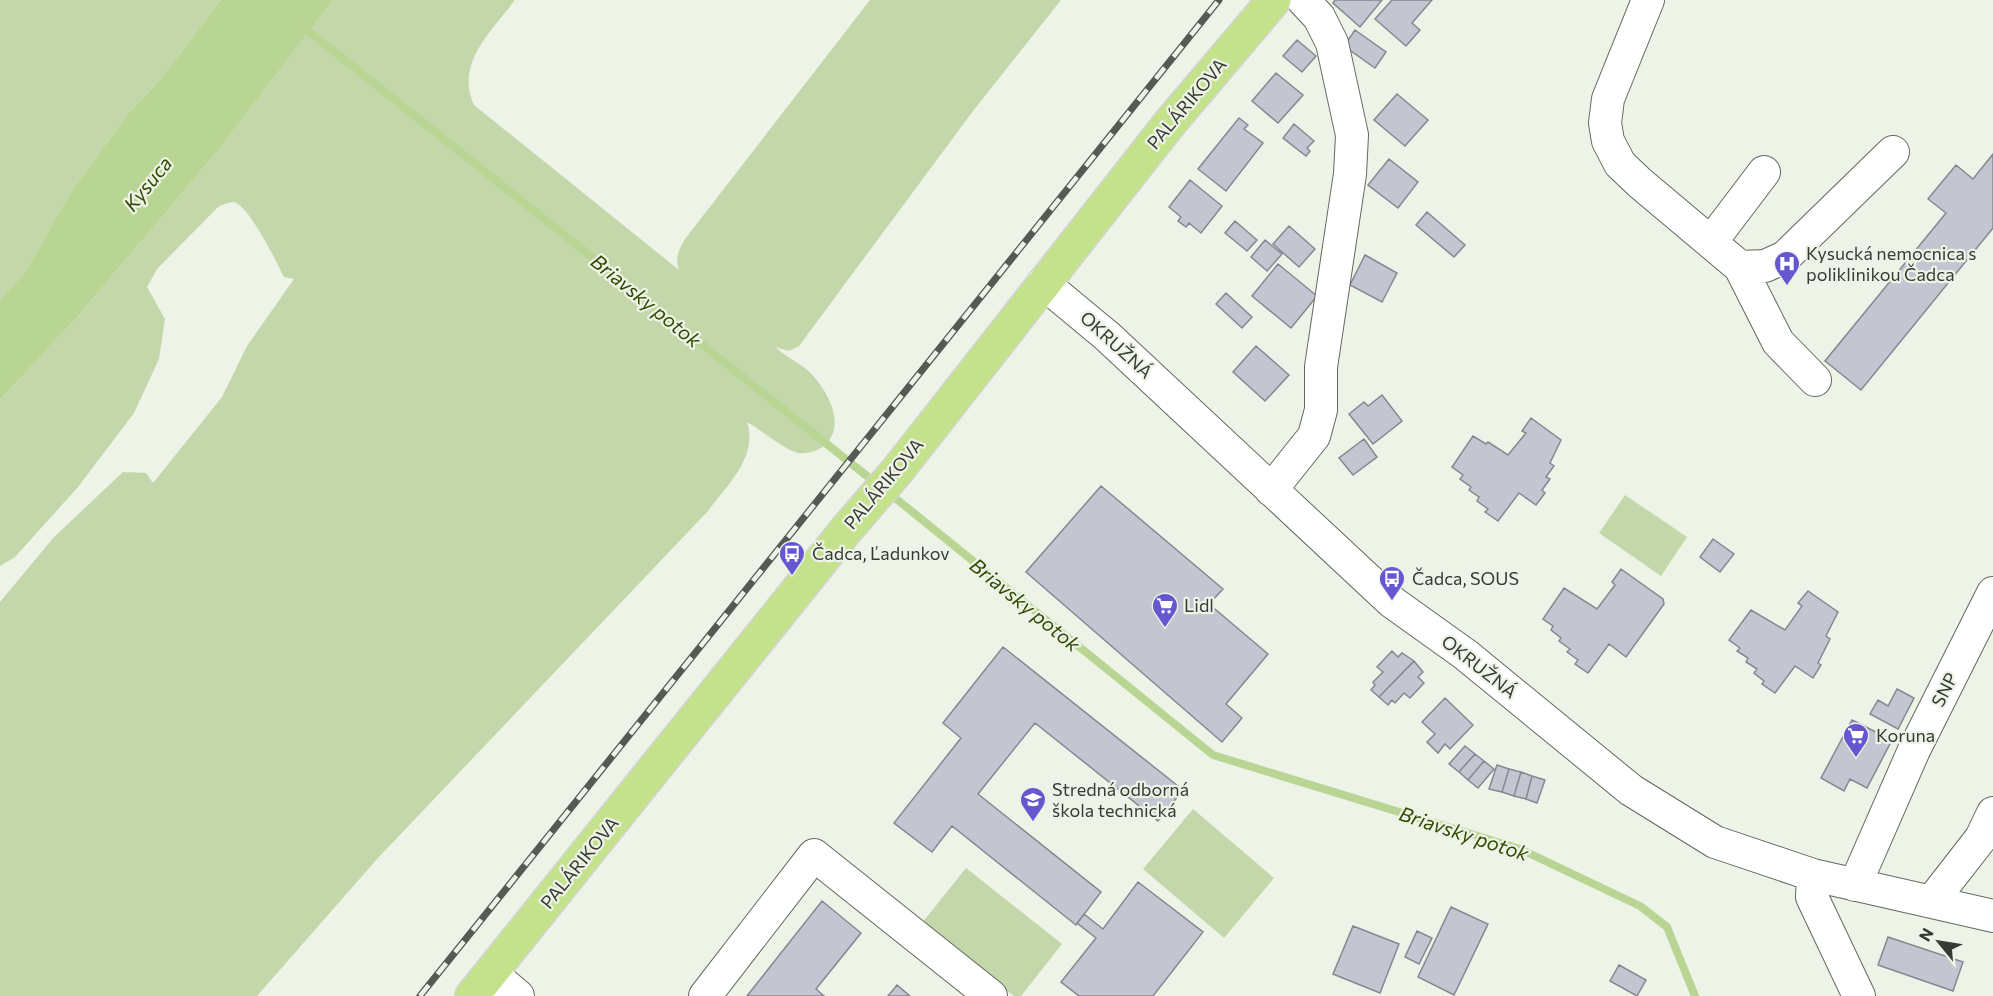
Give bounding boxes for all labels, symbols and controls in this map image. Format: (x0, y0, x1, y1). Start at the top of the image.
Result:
street label: PALÁRIKOVA (1142, 53, 1231, 153)
water label: Kysuca (118, 151, 177, 216)
place label: Kysucká nemocnica s poliklinikou Čadca (1806, 242, 1976, 285)
water label: Briavsky potok (587, 249, 707, 353)
hospital icon: Kysucká nemocnica s poliklinikou Čadca (1772, 249, 1802, 287)
street label: OKRUŽNÁ (1076, 306, 1157, 382)
street label: PALÁRIKOVA (839, 433, 928, 533)
bus stop icon: Čadca, Ľadunkov (777, 539, 807, 577)
place label: Čadca, Ľadunkov (812, 542, 950, 564)
water label: Briavsky potok (966, 553, 1086, 657)
bus stop icon: Čadca, SOUS (1377, 564, 1407, 602)
place label: Čadca, SOUS (1412, 567, 1519, 589)
supermarket icon: Lidl (1150, 591, 1180, 629)
place label: Lidl (1184, 594, 1214, 616)
street label: OKRUŽNÁ (1437, 630, 1522, 702)
street label: SNP (1926, 669, 1962, 710)
supermarket icon: Koruna (1841, 721, 1871, 759)
place label: Koruna (1876, 724, 1935, 746)
place label: Stredná odborná škola technická (1052, 778, 1189, 821)
school or university icon: Stredná odborná škola technická (1018, 785, 1048, 823)
water label: Briavsky potok (1397, 801, 1533, 866)
street label: PALÁRIKOVA (535, 812, 623, 913)
north arrow (1909, 912, 1969, 972)
text: N (1914, 924, 1937, 944)

